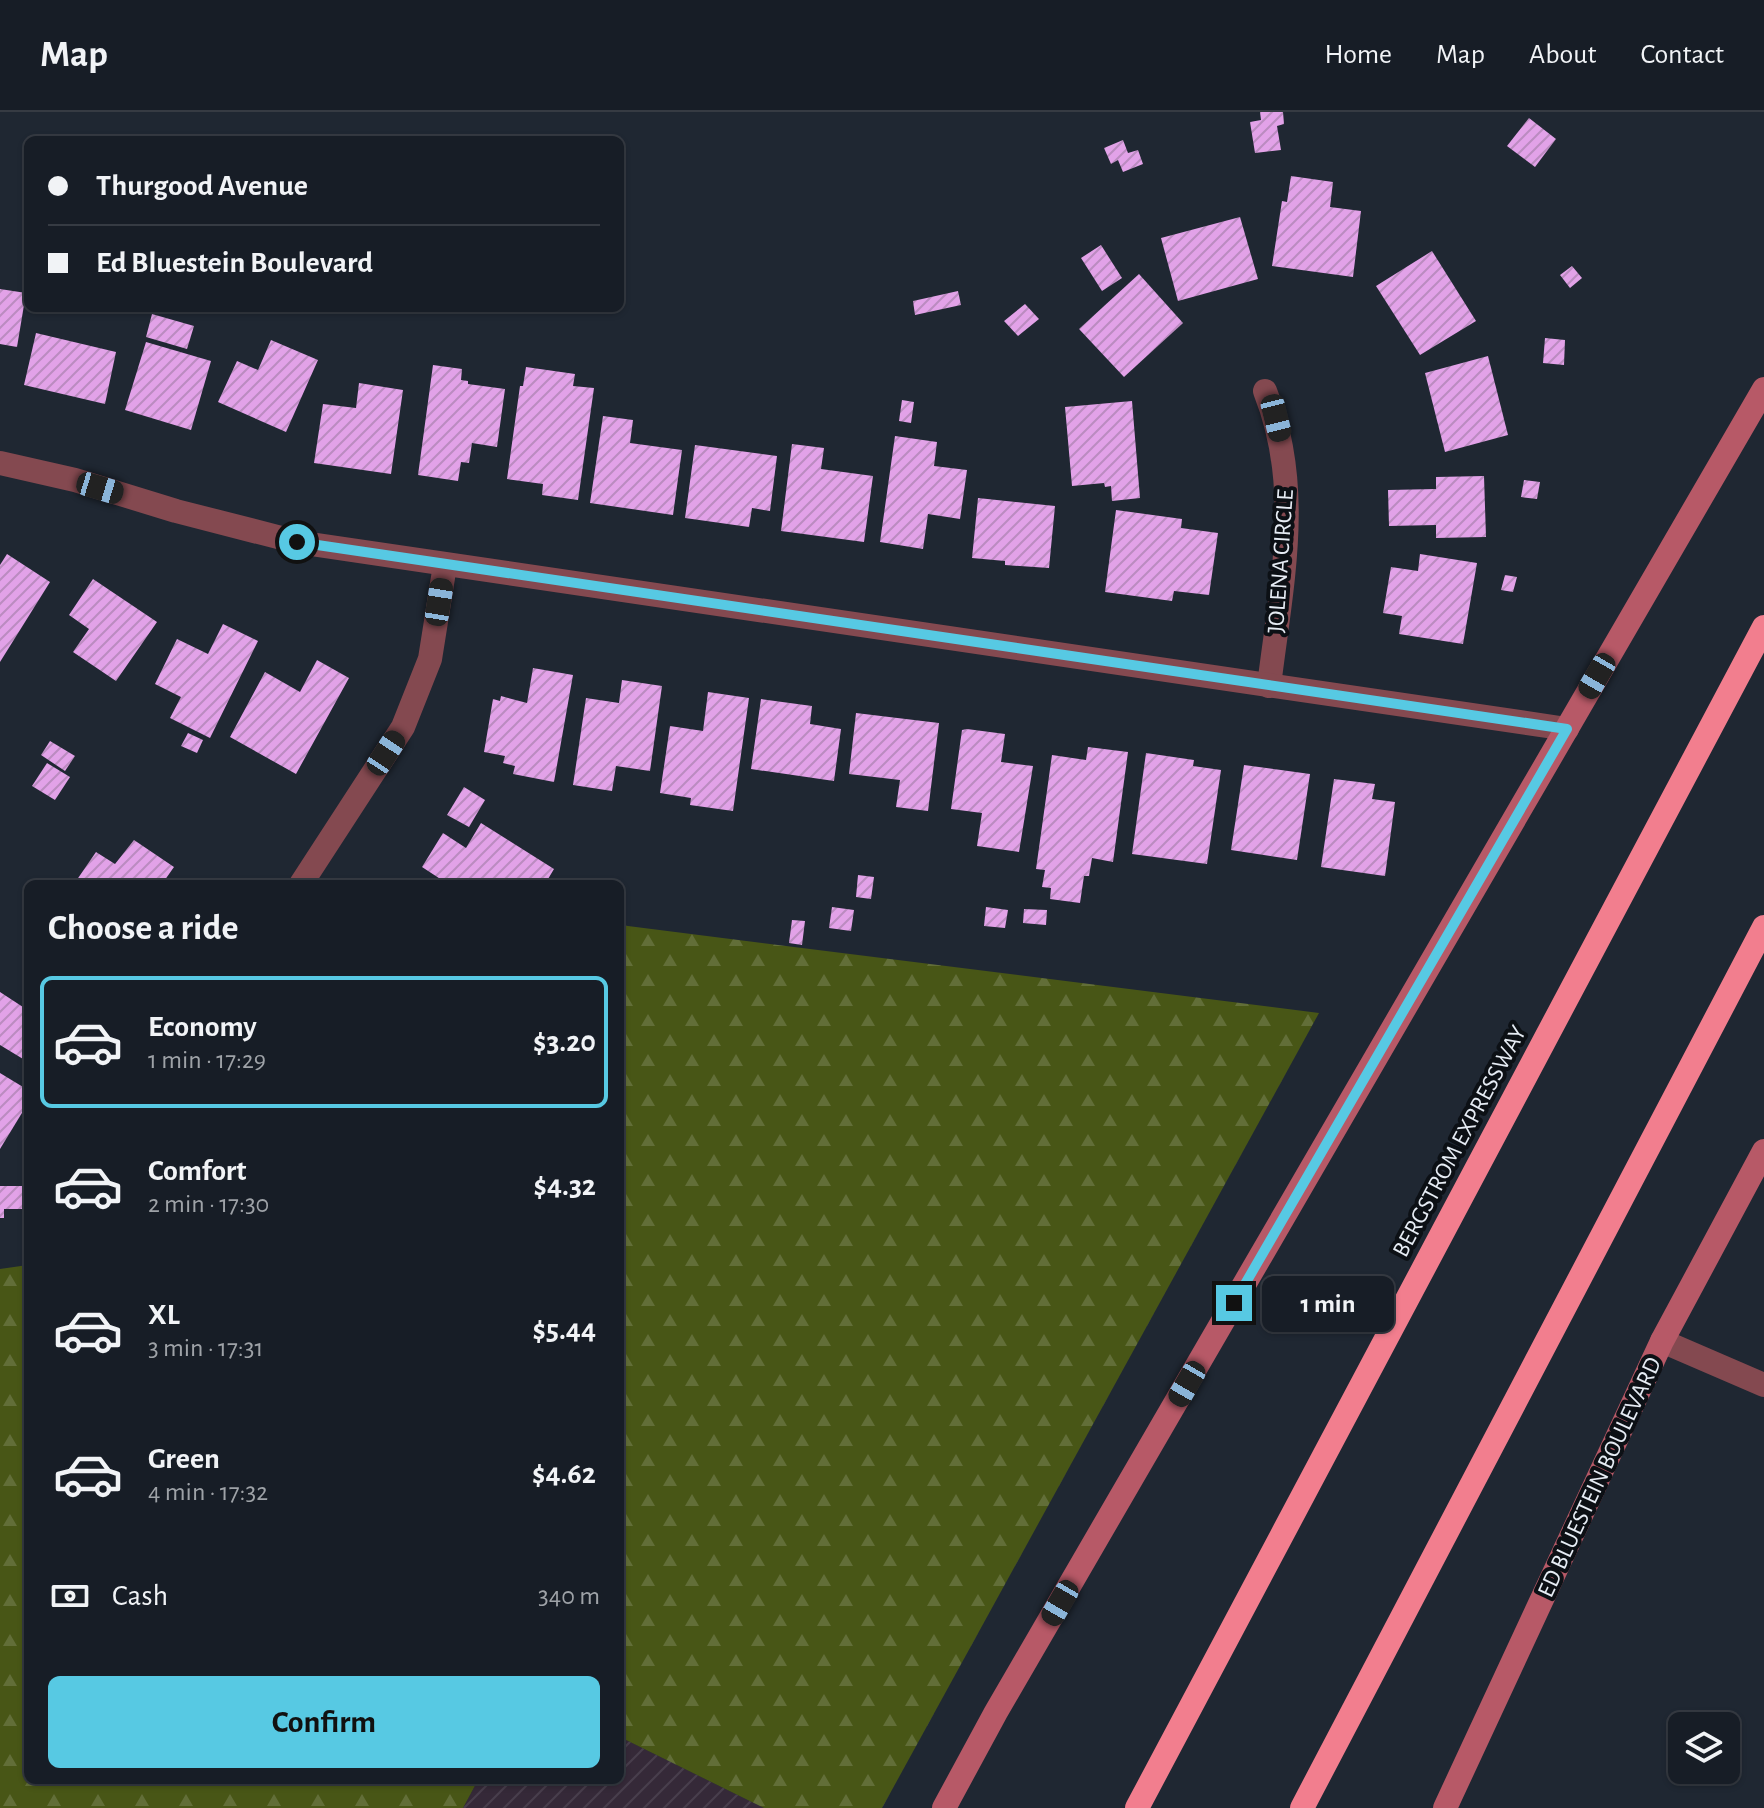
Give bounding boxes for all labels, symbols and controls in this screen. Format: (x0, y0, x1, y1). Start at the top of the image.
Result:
text: Map (40, 36, 108, 74)
text: Home (1325, 41, 1392, 69)
text: Map (1436, 41, 1485, 69)
text: About (1529, 41, 1597, 69)
text: Contact (1641, 41, 1724, 69)
text: Thurgood Avenue (96, 171, 308, 201)
text: Ed Bluestein Boulevard (96, 248, 373, 278)
car (1259, 392, 1293, 444)
car (74, 470, 126, 506)
street label: JOLENA CIRCLE (1264, 488, 1298, 634)
route start (279, 524, 315, 560)
car (423, 576, 455, 628)
car (1575, 649, 1619, 703)
car (363, 726, 409, 780)
text: Choose a ride (48, 910, 238, 946)
icon: car (52, 1006, 124, 1078)
text: Economy (148, 1012, 257, 1042)
street label: BERGSTROM EXPRESSWAY (1389, 1022, 1531, 1261)
text: $3.20 (533, 1027, 596, 1057)
text: 1 min · 17:29 (148, 1047, 266, 1073)
icon: car (52, 1150, 124, 1222)
text: Comfort (148, 1156, 247, 1186)
text: $4.32 (533, 1171, 596, 1201)
text: 2 min · 17:30 (148, 1191, 269, 1217)
callout: 1 min (1262, 1275, 1394, 1331)
route end (1216, 1285, 1252, 1321)
text: 1 min (1301, 1291, 1355, 1317)
icon: car (52, 1294, 124, 1366)
text: XL (148, 1300, 180, 1330)
text: $5.44 (532, 1315, 596, 1345)
text: 3 min · 17:31 (148, 1335, 263, 1361)
street label: ED BLUESTEIN BOULEVARD (1534, 1354, 1666, 1601)
car (1165, 1357, 1209, 1411)
icon: car (52, 1438, 124, 1510)
text: Green (148, 1444, 220, 1474)
text: $4.62 (532, 1459, 596, 1489)
text: 4 min · 17:32 (148, 1479, 268, 1505)
icon: cash (48, 1574, 92, 1618)
car (1038, 1576, 1082, 1630)
text: Cash (112, 1581, 168, 1611)
text: 340 m (538, 1583, 600, 1609)
button: Confirm (48, 1676, 600, 1768)
map controls (1668, 1712, 1740, 1784)
button: layers (1668, 1712, 1740, 1784)

